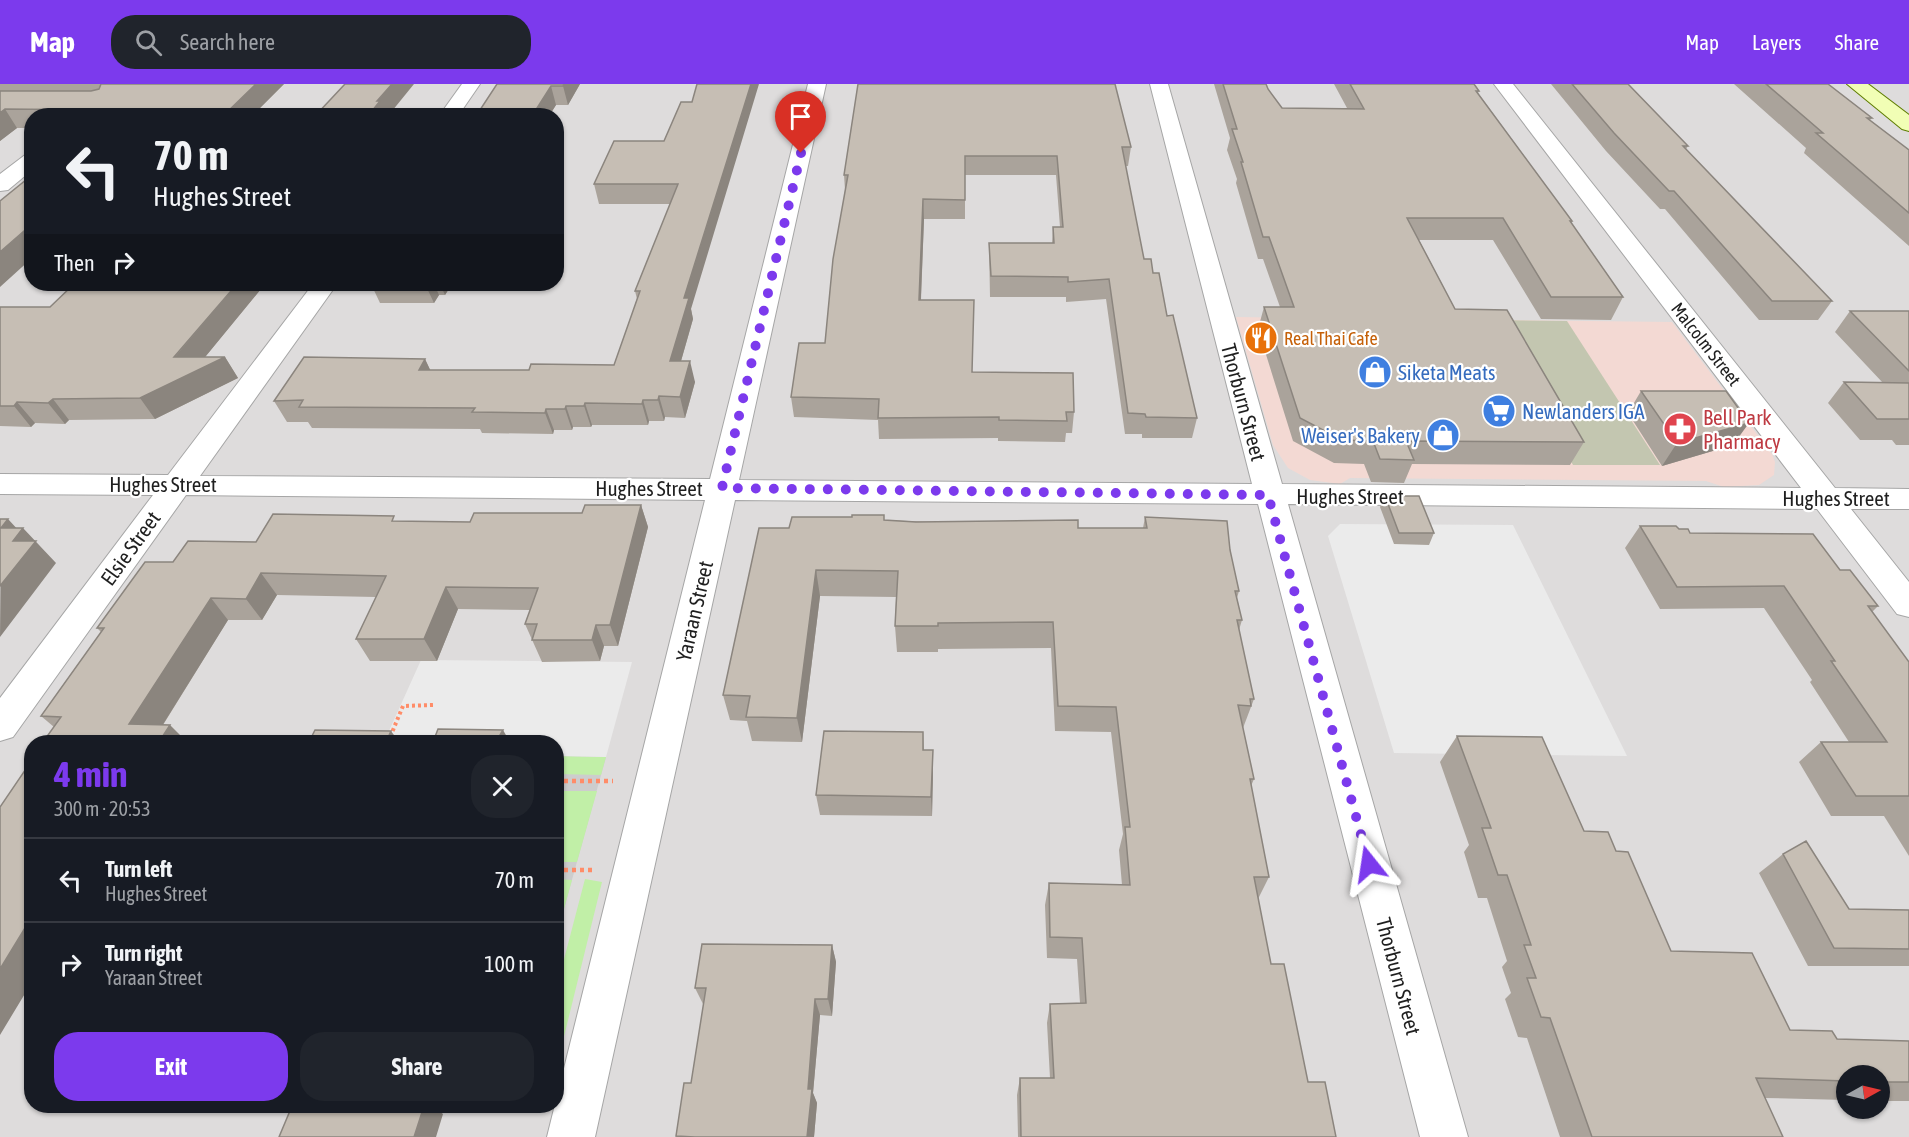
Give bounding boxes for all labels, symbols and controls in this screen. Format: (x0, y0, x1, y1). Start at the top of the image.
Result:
search box (111, 15, 531, 69)
text: Map (30, 26, 75, 58)
icon: search (132, 26, 165, 59)
text: Search here (180, 29, 275, 55)
text: Map (1685, 30, 1719, 54)
text: Layers (1752, 30, 1802, 54)
text: Share (1835, 30, 1879, 54)
pin (775, 91, 826, 153)
icon: arrive (784, 100, 817, 133)
text: 70 m (153, 131, 228, 179)
icon: left (54, 132, 132, 210)
text: Hughes Street (153, 181, 291, 212)
icon: right (107, 246, 140, 279)
text: Then (54, 250, 95, 276)
street label: Malcolm Street (1667, 298, 1745, 390)
restaurant icon: Real Thai Cafe (1243, 320, 1279, 356)
place label: Real Thai Cafe (1284, 328, 1378, 349)
street label: Thorburn Street (1217, 341, 1271, 463)
shop icon: Siketa Meats (1357, 354, 1393, 390)
place label: Siketa Meats (1398, 360, 1496, 384)
supermarket icon: Newlanders IGA (1481, 393, 1517, 429)
place label: Newlanders IGA (1522, 399, 1645, 423)
place label: Bell Park Pharmacy (1703, 405, 1781, 453)
pharmacy icon: Bell Park Pharmacy (1662, 411, 1698, 447)
shop icon: Weiser's Bakery (1425, 417, 1461, 453)
place label: Weiser's Bakery (1301, 423, 1420, 447)
street label: Hughes Street (109, 472, 217, 496)
street label: Hughes Street (595, 476, 703, 500)
street label: Hughes Street (1296, 484, 1404, 508)
street label: Hughes Street (1782, 486, 1890, 510)
street label: Elsie Street (95, 506, 165, 590)
street label: Yaraan Street (671, 558, 717, 664)
text: 4 min (54, 753, 128, 795)
button: close (471, 755, 534, 818)
text: 300 m · 20:53 (54, 797, 151, 820)
position arrow (1337, 832, 1401, 896)
text: Turn left (105, 856, 172, 882)
icon: left (54, 864, 87, 897)
text: 70 m (494, 867, 534, 893)
text: Hughes Street (105, 882, 207, 905)
street label: Thorburn Street (1372, 915, 1426, 1037)
text: Turn right (105, 940, 182, 966)
icon: right (54, 948, 87, 981)
text: 100 m (484, 951, 534, 977)
text: Yaraan Street (105, 966, 202, 989)
button: Exit (54, 1032, 288, 1101)
button: Share (300, 1032, 534, 1101)
north arrow (1836, 1065, 1890, 1119)
map controls (1836, 1065, 1890, 1119)

